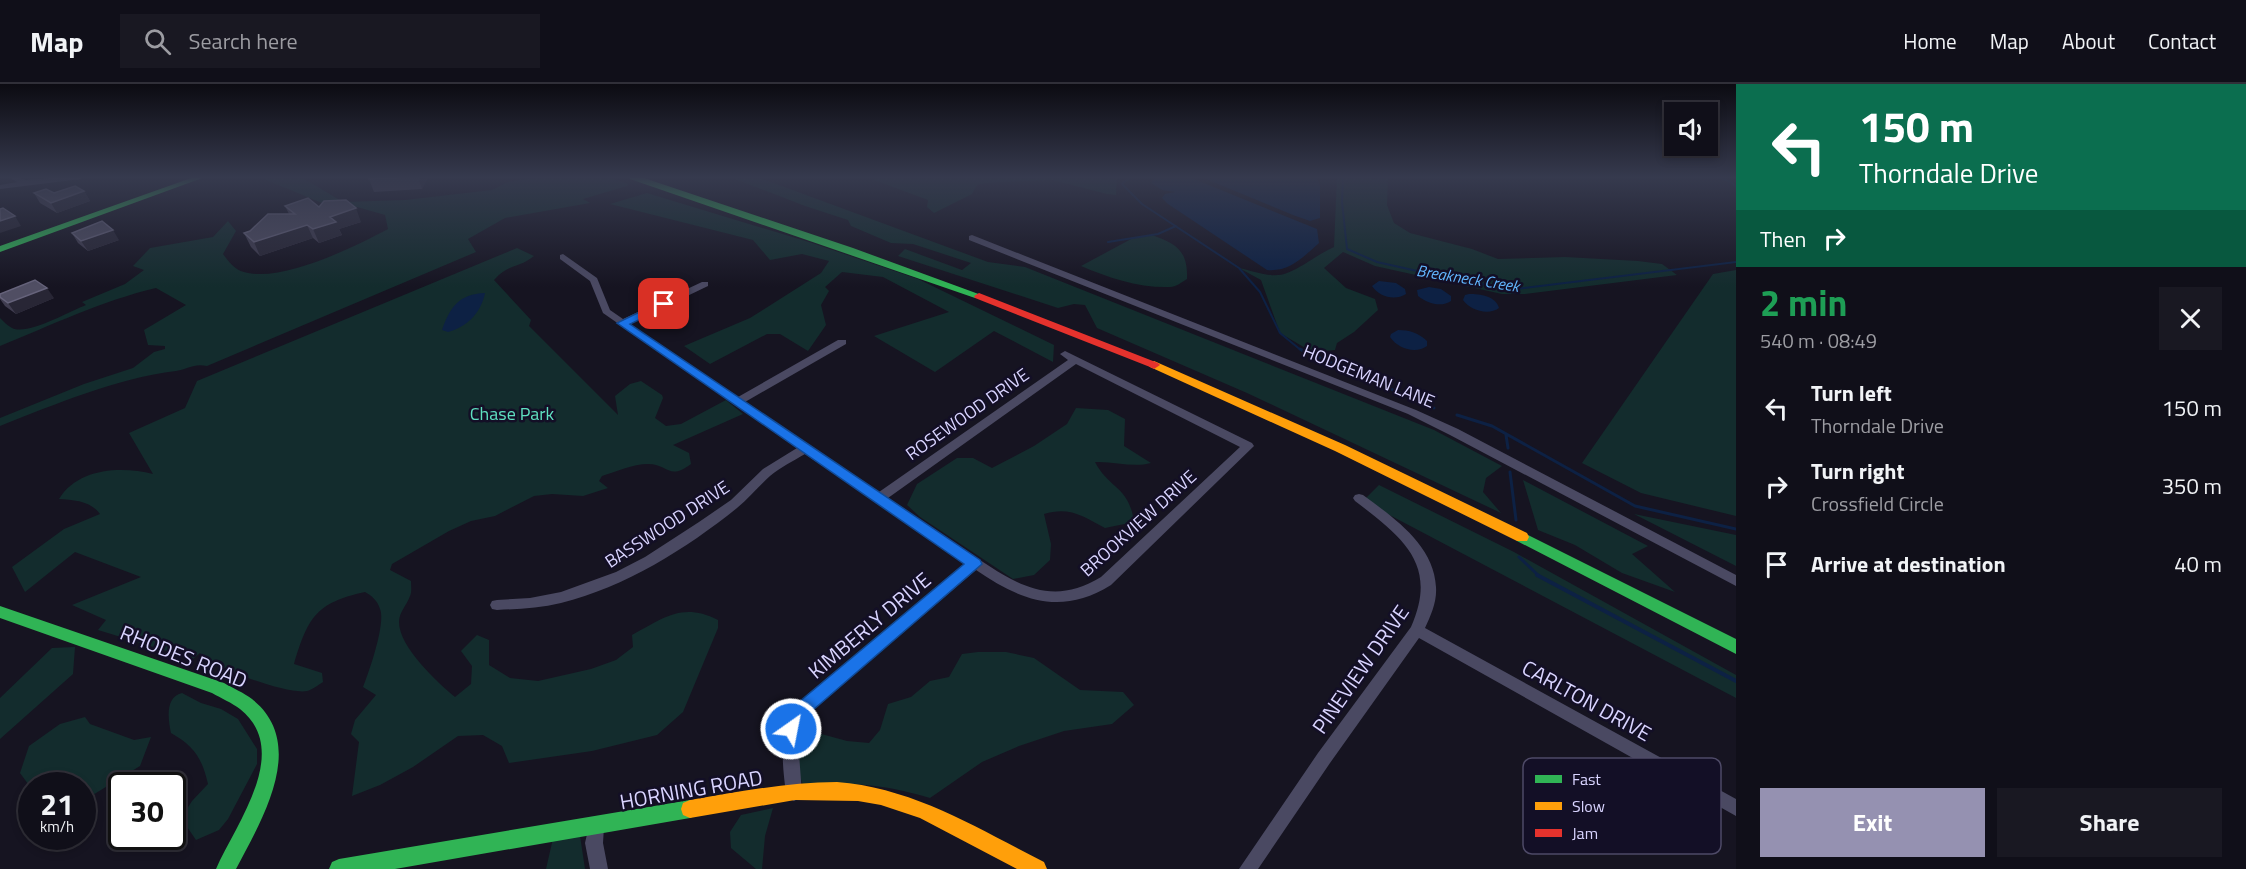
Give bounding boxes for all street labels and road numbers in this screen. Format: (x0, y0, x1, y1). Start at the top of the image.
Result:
street label: HODGEMAN LANE (1299, 337, 1439, 415)
street label: ROSEWOOD DRIVE (900, 361, 1034, 467)
street label: BROOKVIEW DRIVE (1074, 463, 1202, 583)
street label: BASSWOOD DRIVE (599, 473, 735, 574)
street label: KIMBERLY DRIVE (801, 564, 937, 686)
street label: PINEVIEW DRIVE (1304, 598, 1416, 740)
street label: RHODES ROAD (116, 616, 252, 696)
street label: CARLTON DRIVE (1516, 651, 1658, 749)
street label: HORNING ROAD (617, 761, 765, 817)

